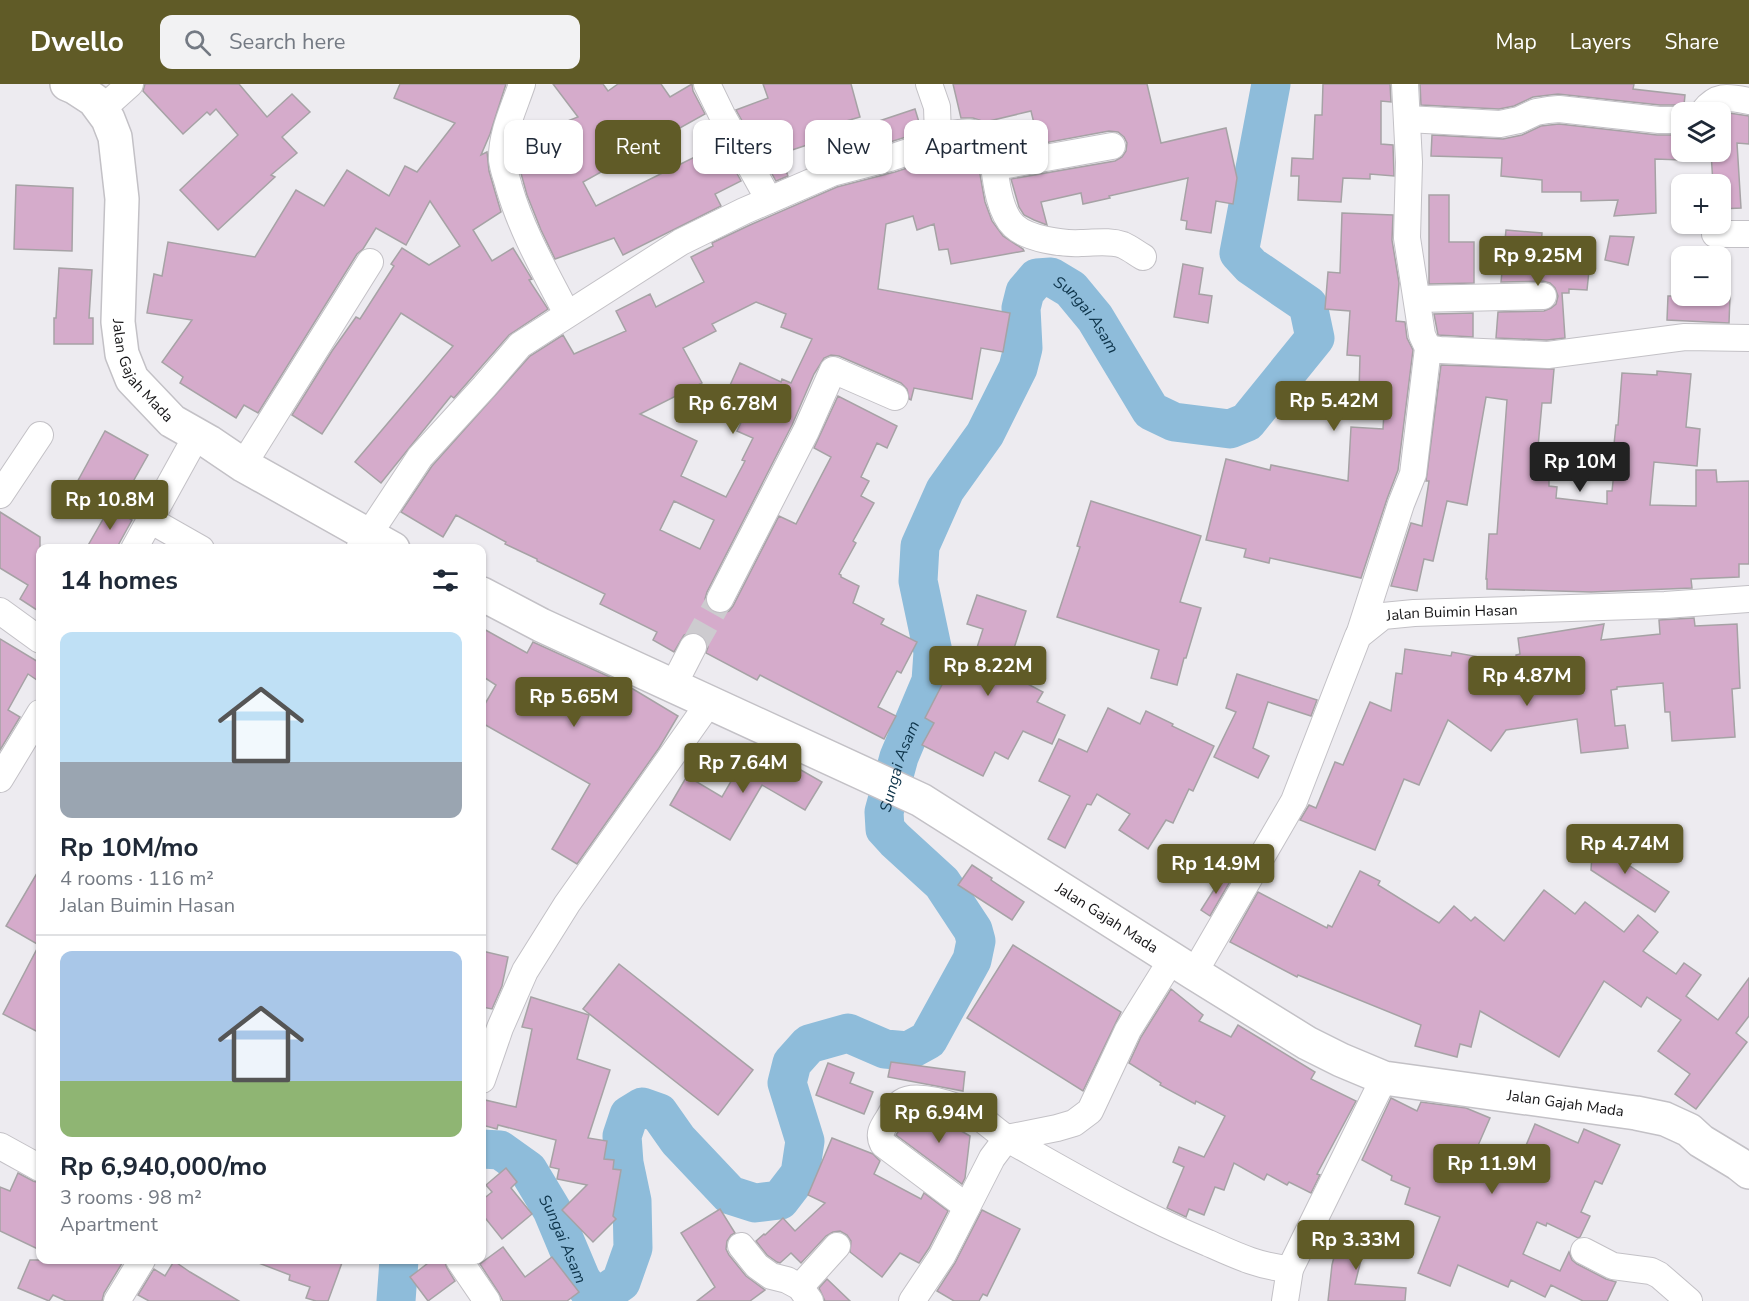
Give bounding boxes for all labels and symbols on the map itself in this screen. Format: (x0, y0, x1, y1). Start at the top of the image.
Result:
pin: Rp 9.25M (1476, 236, 1600, 287)
water label: Sungai Asam (1049, 271, 1124, 358)
street label: Jalan Gajah Mada (108, 318, 178, 426)
pin: Rp 5.42M (1272, 381, 1396, 432)
pin: Rp 6.78M (671, 384, 795, 435)
pin: Rp 10M (1531, 442, 1629, 493)
pin: Rp 10.8M (48, 480, 172, 531)
street label: Jalan Buimin Hasan (1384, 600, 1518, 626)
pin: Rp 8.22M (926, 646, 1050, 697)
pin: Rp 4.87M (1465, 656, 1589, 707)
pin: Rp 5.65M (512, 677, 636, 728)
water label: Sungai Asam (875, 717, 925, 814)
pin: Rp 7.64M (681, 743, 805, 794)
pin: Rp 4.74M (1563, 824, 1687, 875)
pin: Rp 14.9M (1154, 844, 1278, 895)
street label: Jalan Gajah Mada (1051, 877, 1162, 958)
street label: Jalan Gajah Mada (1505, 1085, 1625, 1121)
pin: Rp 6.94M (877, 1093, 1001, 1144)
pin: Rp 11.9M (1430, 1144, 1554, 1195)
water label: Sungai Asam (533, 1191, 592, 1287)
pin: Rp 3.33M (1294, 1220, 1418, 1271)

